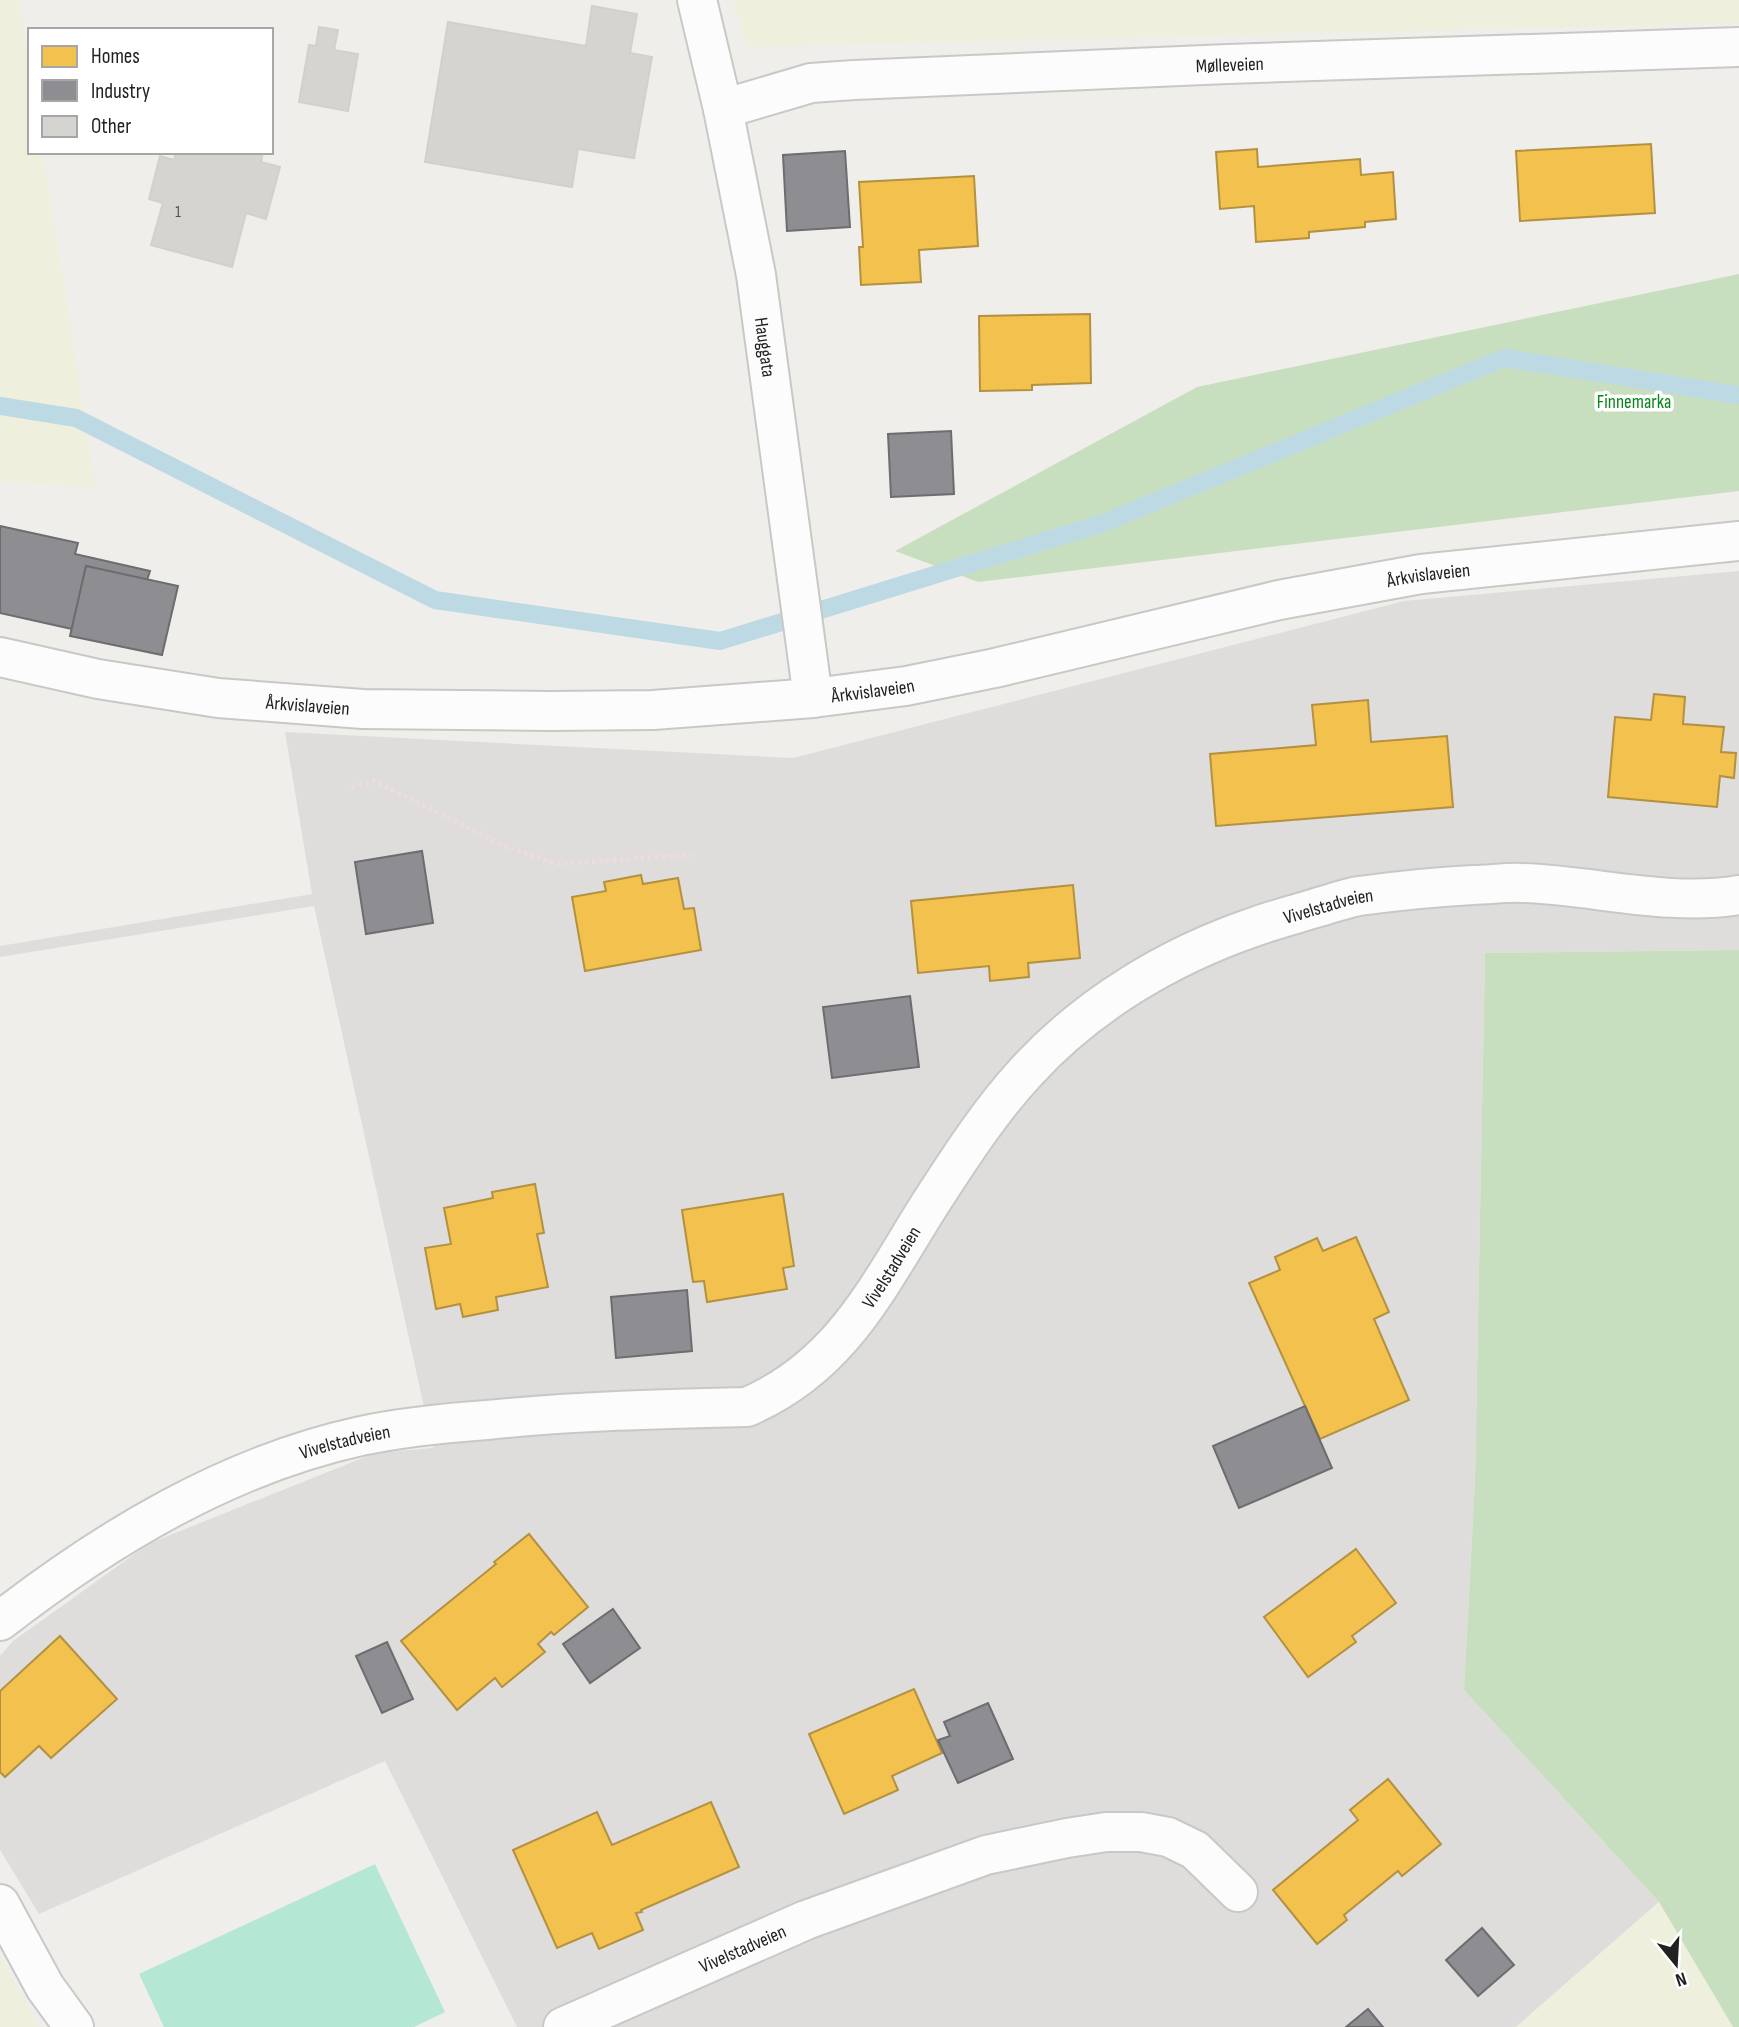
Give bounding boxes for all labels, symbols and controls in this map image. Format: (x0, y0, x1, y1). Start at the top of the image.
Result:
legend (28, 28, 273, 154)
text: Homes (91, 44, 140, 69)
street label: Mølleveien (1195, 53, 1264, 78)
text: Industry (91, 79, 150, 104)
text: Other (91, 114, 131, 139)
house number: 1 (175, 203, 181, 222)
street label: Hauggata (749, 316, 780, 379)
park label: Finnemarka (1597, 391, 1671, 414)
street label: Årkvislaveien (1384, 559, 1471, 593)
street label: Årkvislaveien (829, 675, 917, 709)
street label: Årkvislaveien (264, 692, 350, 721)
street label: Vivelstadveien (1281, 884, 1375, 930)
street label: Vivelstadveien (858, 1222, 926, 1313)
street label: Vivelstadveien (297, 1421, 392, 1465)
street label: Vivelstadveien (696, 1920, 790, 1979)
north arrow (1641, 1929, 1711, 1999)
text: N (1672, 1966, 1689, 1991)

